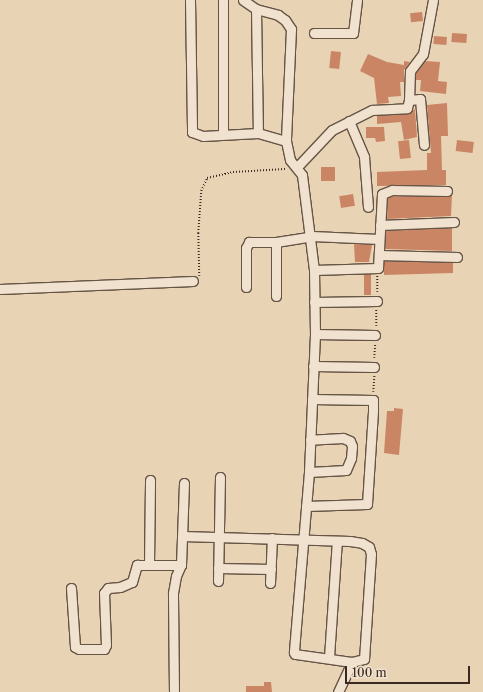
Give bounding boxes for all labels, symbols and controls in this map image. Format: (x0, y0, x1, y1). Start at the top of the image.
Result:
scale bar (347, 658, 472, 684)
text: 100 m (352, 665, 387, 680)

